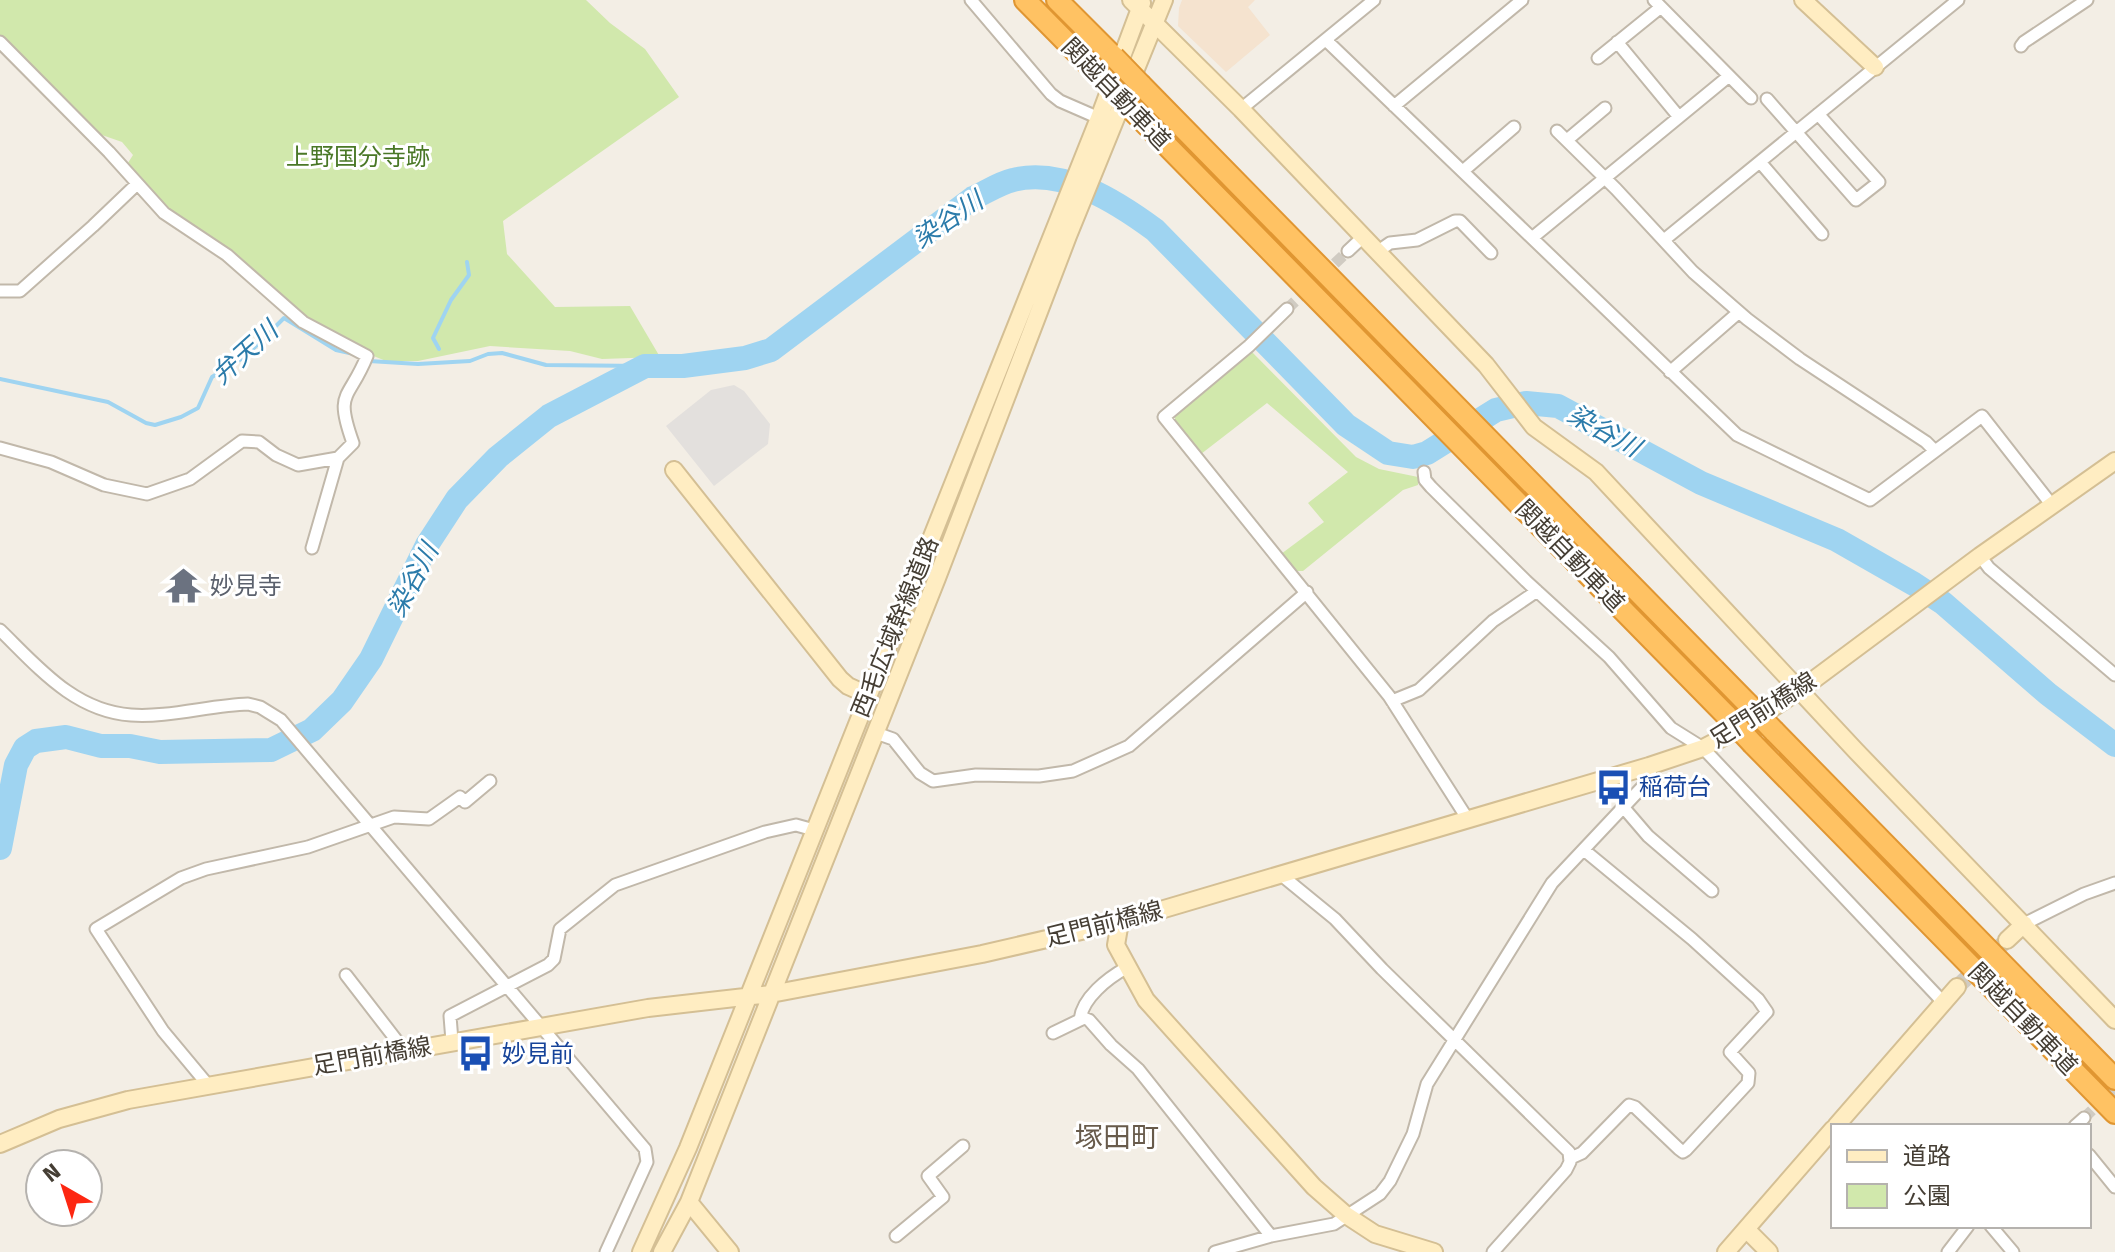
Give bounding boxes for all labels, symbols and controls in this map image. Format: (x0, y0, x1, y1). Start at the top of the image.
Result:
street label: 関越自動車道 (1056, 32, 1176, 156)
park label: 上野国分寺跡 (286, 143, 430, 171)
water label: 染谷川 (907, 184, 991, 255)
water label: 弁天川 (206, 313, 287, 391)
water label: 染谷川 (1562, 399, 1648, 465)
street label: 関越自動車道 (1510, 494, 1630, 618)
street label: 西毛広域幹線道路 (846, 533, 944, 721)
water label: 染谷川 (381, 536, 446, 622)
temple icon: 妙見寺 (165, 567, 203, 605)
place label: 妙見寺 (210, 572, 282, 600)
street label: 足門前橋線 (1705, 666, 1821, 754)
bus stop icon: 稲荷台 (1594, 768, 1632, 806)
place label: 稲荷台 (1639, 773, 1711, 801)
street label: 足門前橋線 (1042, 896, 1166, 952)
street label: 関越自動車道 (1963, 957, 2083, 1081)
street label: 足門前橋線 (310, 1032, 434, 1080)
bus stop icon: 妙見前 (457, 1035, 495, 1073)
place label: 妙見前 (502, 1040, 574, 1068)
district label: 塚田町 (1075, 1121, 1159, 1154)
legend (1831, 1124, 2091, 1228)
text: 道路 (1903, 1142, 1951, 1170)
north arrow (24, 1148, 104, 1228)
text: N (38, 1158, 66, 1188)
text: 公園 (1903, 1182, 1951, 1210)

